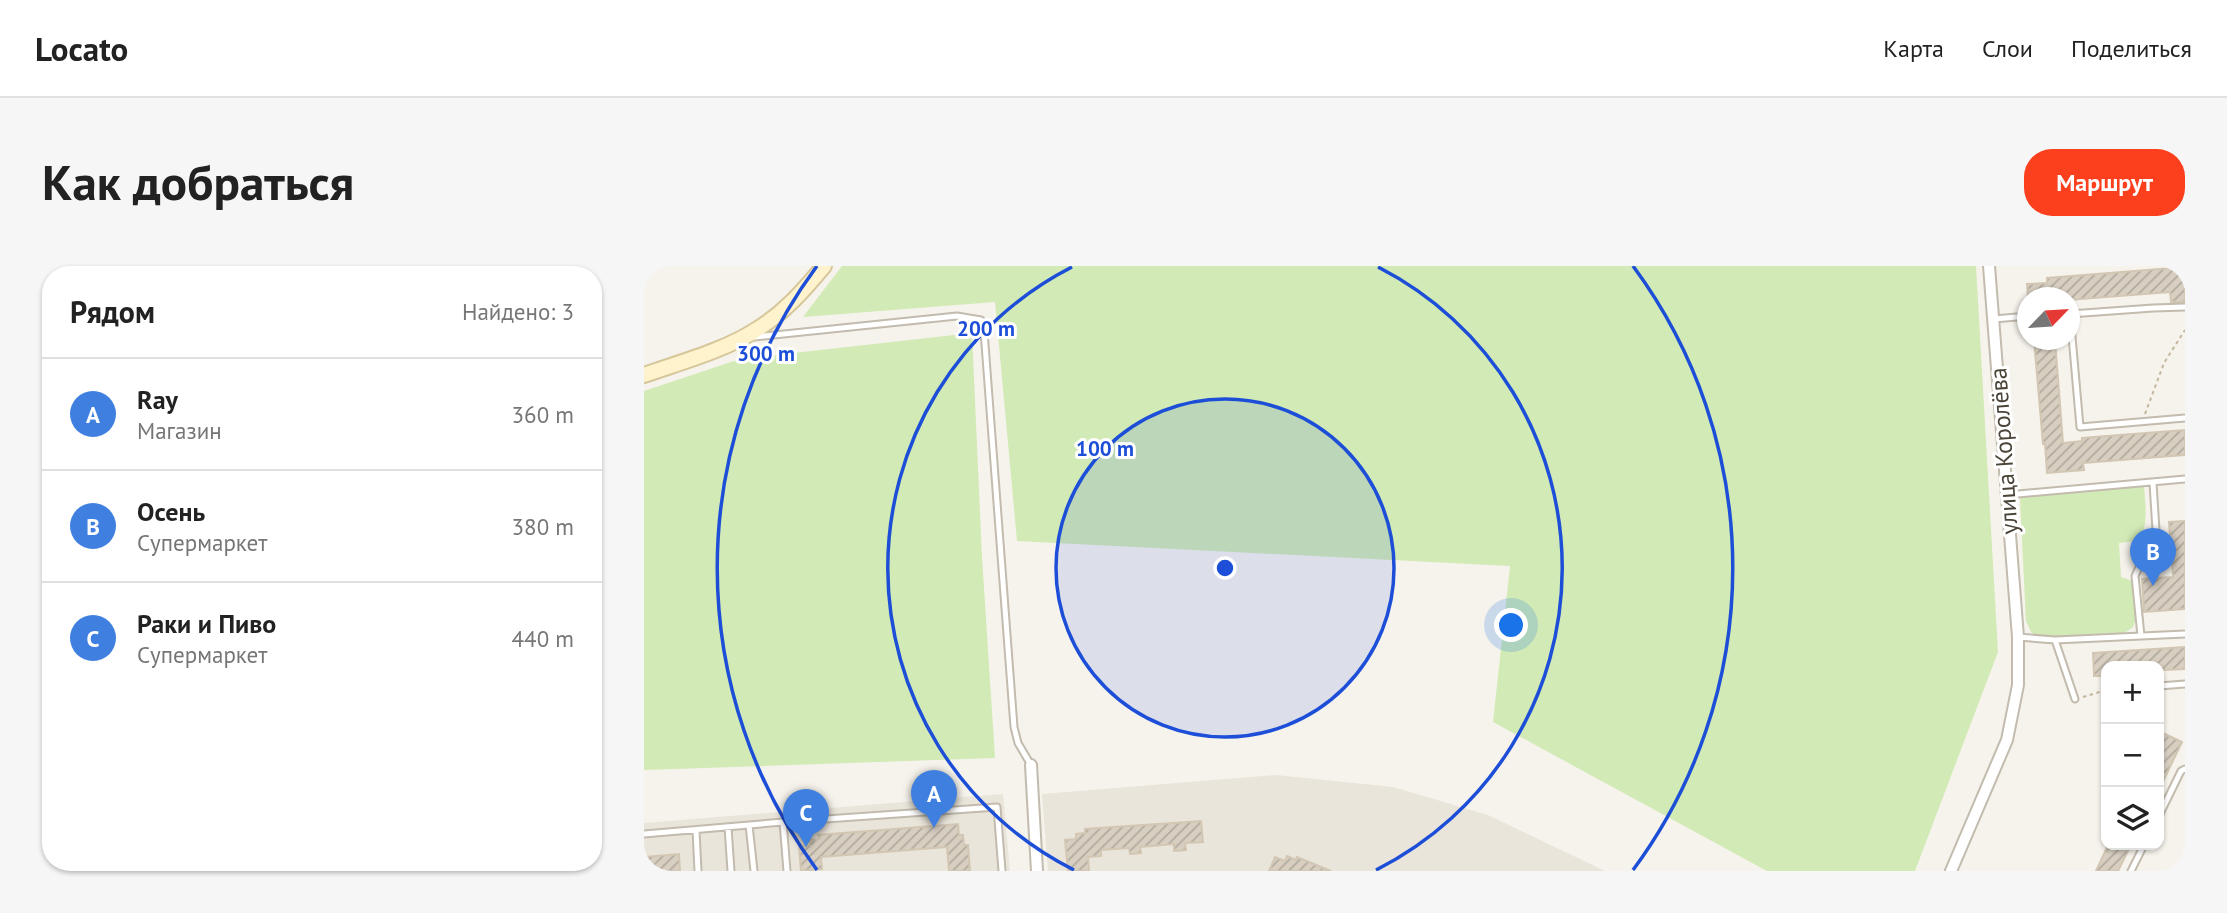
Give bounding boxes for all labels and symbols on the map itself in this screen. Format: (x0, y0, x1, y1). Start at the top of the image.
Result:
north arrow (2017, 287, 2080, 350)
text: 200 m (957, 315, 1015, 342)
text: 300 m (737, 340, 795, 367)
street label: улица Королёва (1982, 367, 2025, 536)
text: 100 m (1076, 435, 1134, 462)
pin: B (2130, 528, 2176, 586)
centre of rings (1213, 556, 1237, 580)
your location (1494, 608, 1528, 642)
pin: A (911, 770, 957, 828)
pin: C (783, 789, 829, 847)

